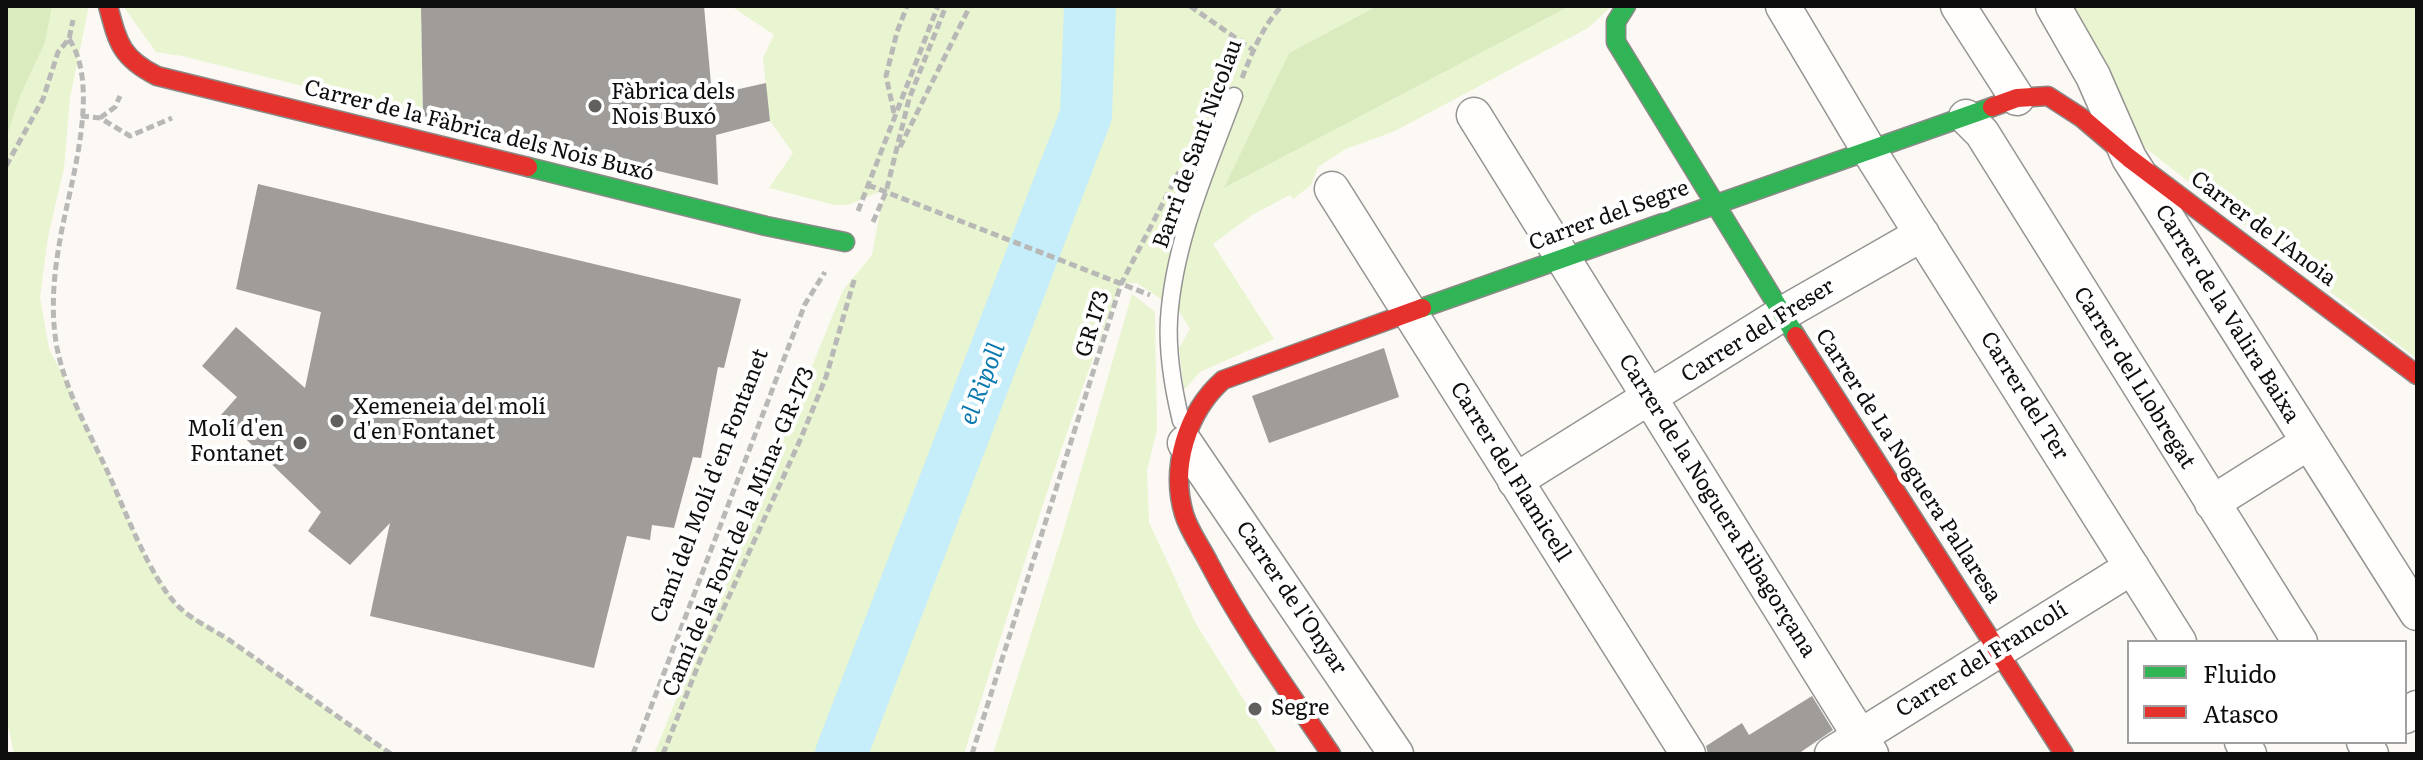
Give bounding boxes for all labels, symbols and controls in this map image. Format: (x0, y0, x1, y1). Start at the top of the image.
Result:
street label: Barri de Sant Nicolau (1148, 36, 1248, 252)
street label: Carrer de la Fàbrica dels Nois Buxó (301, 75, 657, 187)
place label: Fàbrica dels Nois Buxó (611, 80, 735, 132)
marker: Fàbrica dels Nois Buxó (586, 97, 604, 115)
street label: Carrer de l'Anoia (2185, 166, 2341, 292)
street label: Carrer del Segre (1526, 175, 1692, 257)
street label: Carrer de la Valira Baixa (2149, 200, 2305, 428)
street label: Carrer del Freser (1677, 273, 1839, 389)
street label: Carrer del Llobregat (2067, 282, 2201, 474)
street label: GR 173 (1070, 288, 1116, 360)
street label: Carrer de La Noguera Pallaresa (1809, 324, 2007, 608)
street label: Carrer del Ter (1974, 327, 2074, 465)
water label: el Ripoll (954, 339, 1012, 429)
street label: Camí del Molí d'en Fontanet (645, 345, 775, 627)
street label: Carrer de la Noguera Ribagorçana (1613, 350, 1821, 662)
street label: Camí de la Font de la Mina- GR-173 (657, 363, 821, 701)
street label: Carrer del Flamicell (1444, 377, 1576, 567)
place label: Xemeneia del molí d'en Fontanet (353, 395, 546, 446)
marker: Xemeneia del molí d'en Fontanet (328, 412, 346, 430)
place label: Molí d'en Fontanet (187, 417, 284, 468)
marker: Molí d'en Fontanet (291, 434, 309, 452)
street label: Carrer de l'Onyar (1230, 516, 1352, 680)
street label: Carrer del Francolí (1891, 597, 2073, 723)
legend (2127, 640, 2407, 744)
text: Fluido (2203, 655, 2277, 690)
text: Atasco (2203, 695, 2278, 730)
place label: Segre (1271, 696, 1329, 722)
marker: Segre (1246, 700, 1264, 718)

